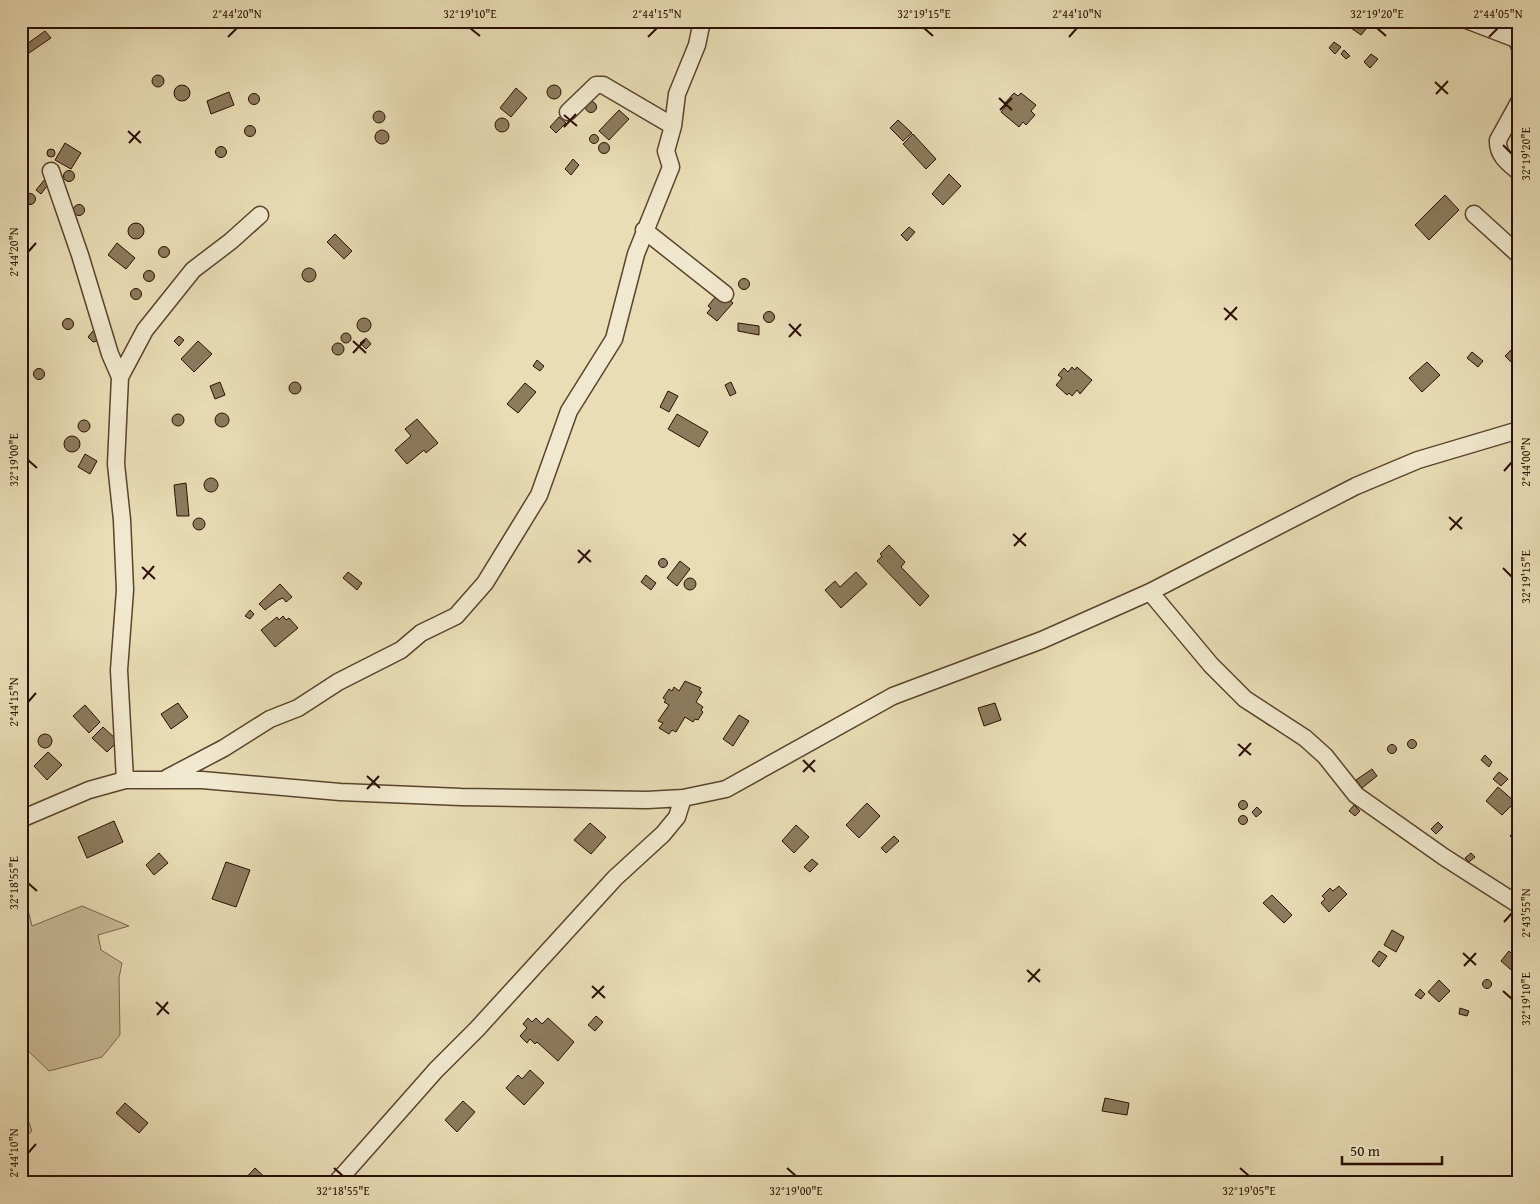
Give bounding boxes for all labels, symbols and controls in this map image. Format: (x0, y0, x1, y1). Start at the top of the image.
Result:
text: 2°44'20"N (212, 5, 262, 22)
text: 32°19'10"E (443, 5, 497, 22)
text: 2°44'15"N (632, 5, 682, 22)
text: 32°19'15"E (897, 5, 951, 22)
text: 2°44'10"N (1052, 5, 1102, 22)
text: 32°19'20"E (1350, 5, 1404, 22)
text: 2°44'05"N (1473, 5, 1523, 22)
text: 32°19'20"E (1517, 127, 1534, 181)
text: 2°44'20"N (5, 227, 22, 277)
text: 32°19'00"E (5, 433, 22, 487)
text: 2°44'00"N (1517, 437, 1534, 487)
text: 32°19'15"E (1517, 550, 1534, 604)
text: 2°44'15"N (5, 677, 22, 727)
text: 32°18'55"E (5, 856, 22, 910)
text: 2°43'55"N (1517, 888, 1534, 938)
text: 32°19'10"E (1517, 972, 1534, 1026)
text: 2°44'10"N (5, 1128, 22, 1178)
scale bar (1342, 1134, 1442, 1166)
text: 50 m (1350, 1140, 1381, 1161)
text: 32°18'55"E (316, 1182, 370, 1199)
text: 32°19'00"E (769, 1182, 823, 1199)
text: 32°19'05"E (1222, 1182, 1276, 1199)

